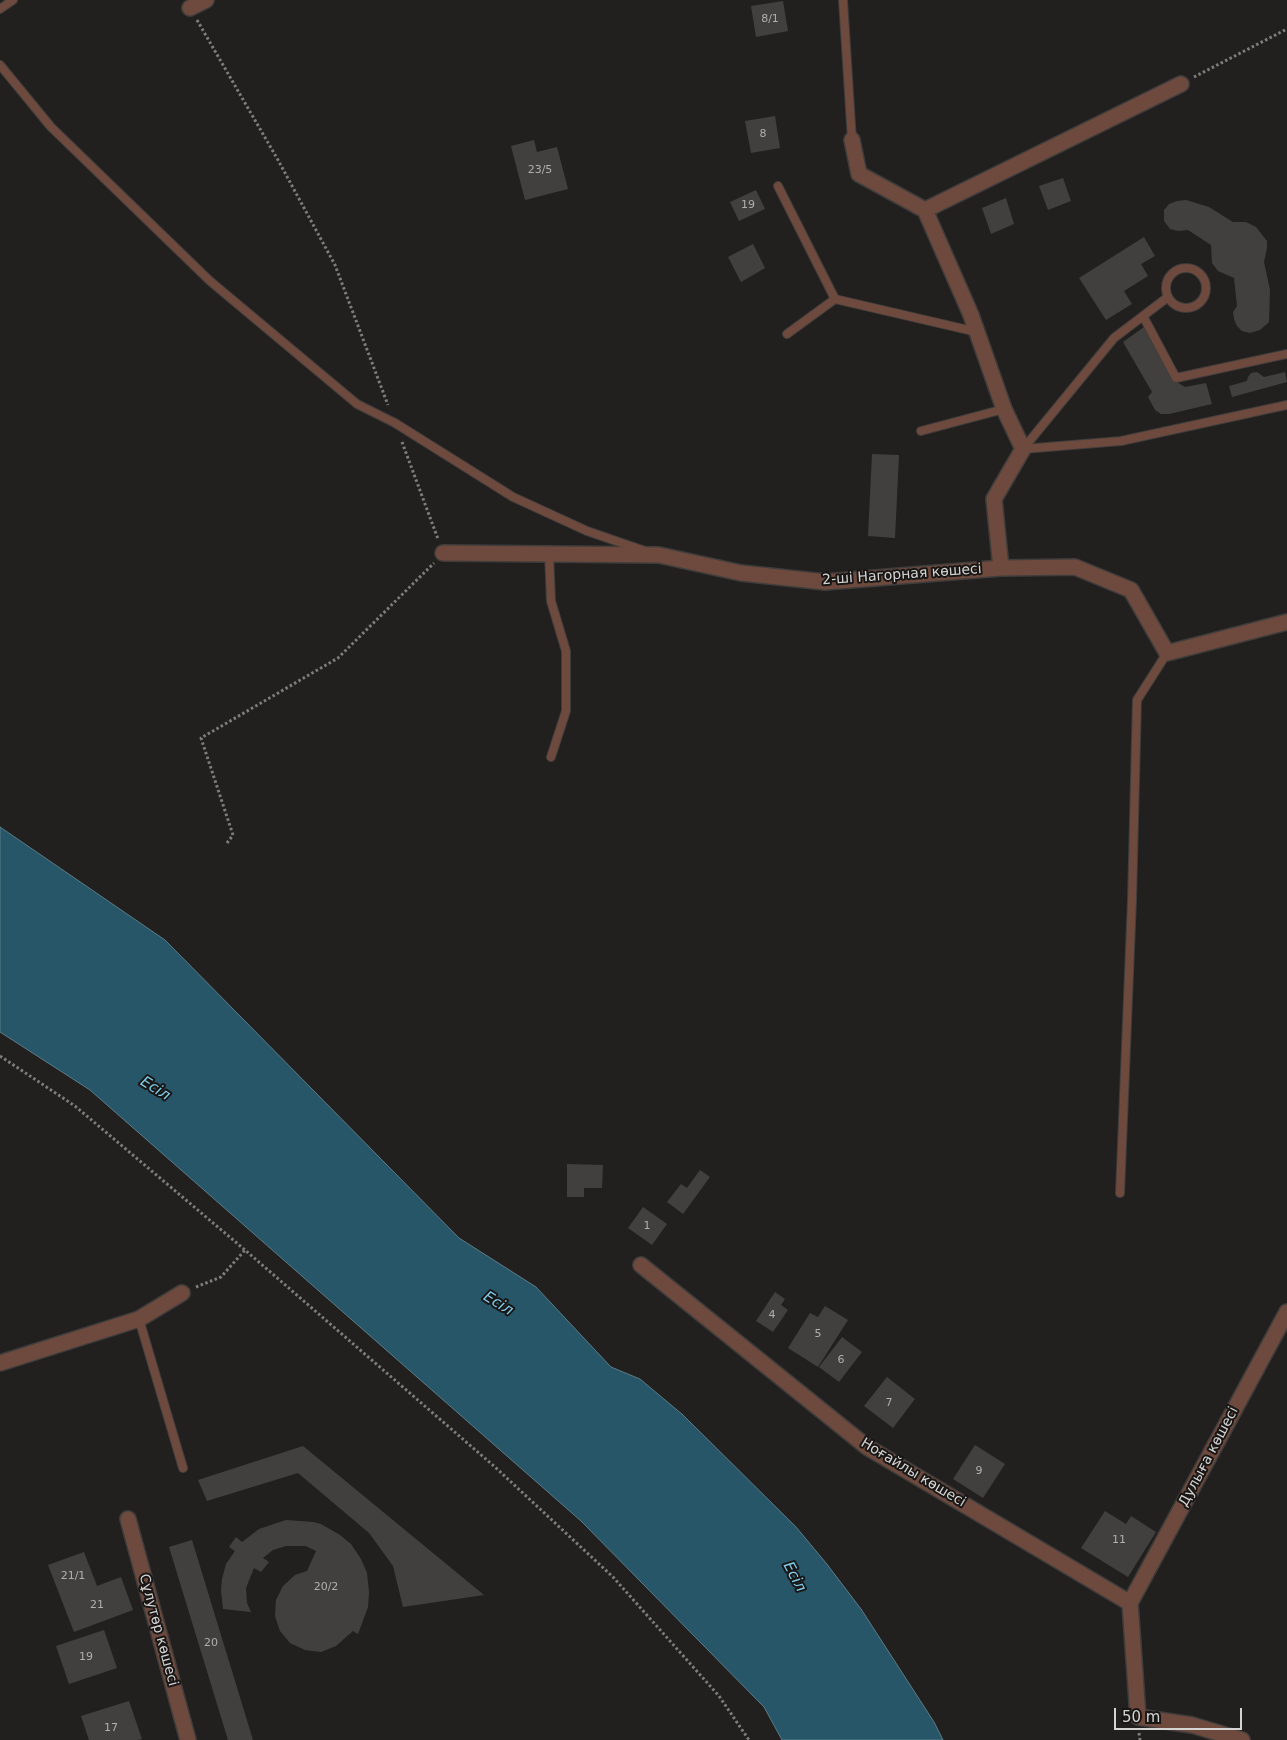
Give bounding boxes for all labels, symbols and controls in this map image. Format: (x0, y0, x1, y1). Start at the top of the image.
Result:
house number: 8/1 (761, 12, 779, 26)
house number: 8 (760, 127, 766, 141)
house number: 23/5 (528, 163, 552, 177)
house number: 19 (741, 198, 755, 212)
street label: 2-ші Нагорная көшесі (822, 561, 982, 589)
water label: Есіл (137, 1073, 173, 1105)
house number: 1 (644, 1219, 650, 1233)
water label: Есіл (480, 1288, 516, 1320)
house number: 4 (769, 1308, 775, 1322)
house number: 5 (815, 1327, 821, 1341)
house number: 6 (838, 1353, 844, 1367)
house number: 7 (886, 1396, 892, 1410)
street label: Дулыға көшесі (1176, 1404, 1242, 1510)
street label: Ноғайлы көшесі (857, 1435, 969, 1511)
house number: 9 (976, 1464, 982, 1478)
house number: 11 (1112, 1533, 1126, 1547)
water label: Есіл (779, 1559, 809, 1595)
house number: 21/1 (61, 1569, 85, 1583)
street label: Сұлутөр көшесі (135, 1572, 181, 1688)
house number: 20/2 (314, 1580, 338, 1594)
house number: 21 (90, 1598, 104, 1612)
house number: 20 (204, 1636, 218, 1650)
house number: 19 (79, 1650, 93, 1664)
scale bar (1117, 1698, 1244, 1730)
text: 50 m (1122, 1708, 1160, 1726)
house number: 17 (104, 1721, 118, 1735)

